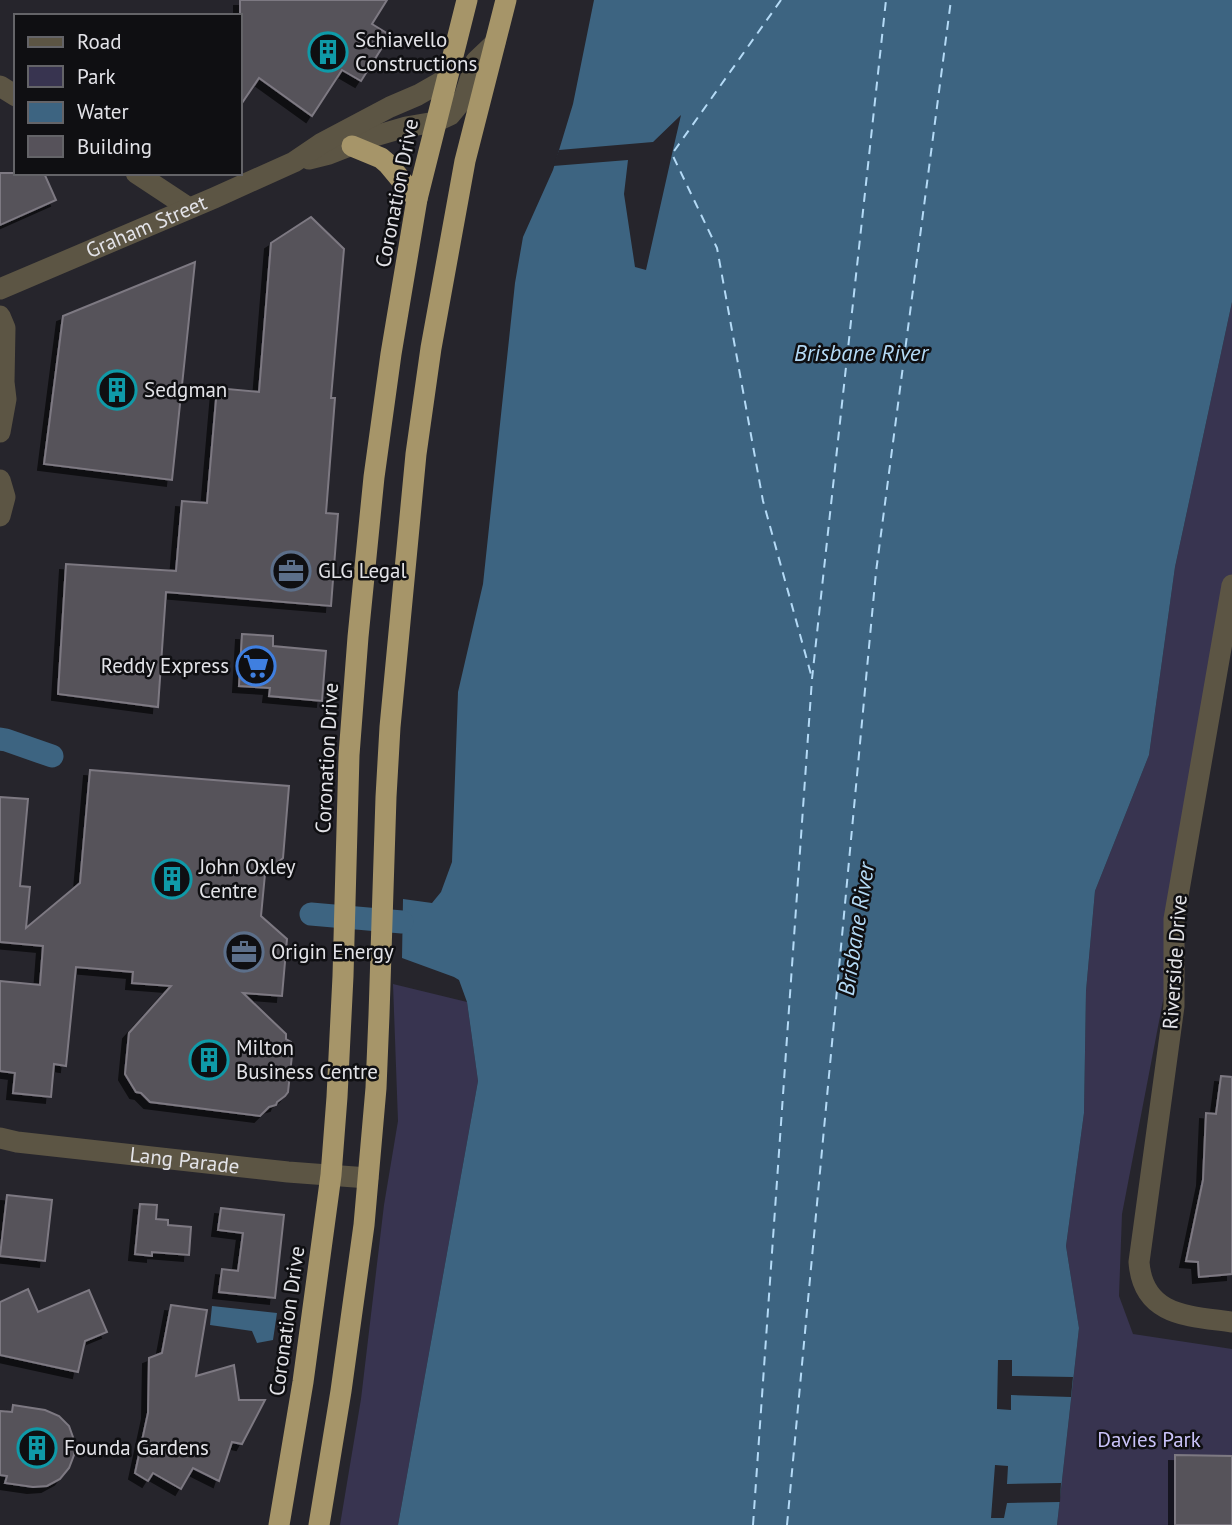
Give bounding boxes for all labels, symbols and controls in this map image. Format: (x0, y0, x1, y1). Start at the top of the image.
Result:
legend (14, 14, 242, 175)
place label: Schiavello Constructions (355, 26, 477, 77)
text: Road (77, 28, 121, 55)
building icon: Schiavello Constructions (307, 31, 349, 73)
text: Park (77, 63, 116, 90)
text: Water (77, 98, 129, 125)
street label: Coronation Drive (369, 116, 424, 270)
text: Building (77, 133, 152, 160)
street label: Graham Street (82, 189, 211, 264)
water label: Brisbane River (794, 338, 930, 367)
building icon: Sedgman (96, 369, 138, 411)
place label: Sedgman (144, 376, 227, 403)
office icon: GLG Legal (270, 550, 312, 592)
place label: GLG Legal (318, 557, 407, 584)
supermarket icon: Reddy Express (235, 645, 277, 687)
place label: Reddy Express (101, 652, 229, 679)
street label: Coronation Drive (309, 682, 344, 834)
place label: John Oxley Centre (198, 853, 296, 904)
building icon: John Oxley Centre (151, 858, 193, 900)
water label: Brisbane River (831, 859, 881, 997)
street label: Riverside Drive (1156, 894, 1193, 1030)
office icon: Origin Energy (223, 931, 265, 973)
place label: Origin Energy (271, 938, 394, 965)
place label: Milton Business Centre (236, 1034, 378, 1085)
building icon: Milton Business Centre (188, 1039, 230, 1081)
street label: Lang Parade (128, 1141, 241, 1180)
street label: Coronation Drive (263, 1244, 310, 1398)
park label: Davies Park (1097, 1426, 1201, 1453)
building icon: Founda Gardens (16, 1427, 58, 1469)
place label: Founda Gardens (64, 1434, 209, 1461)

